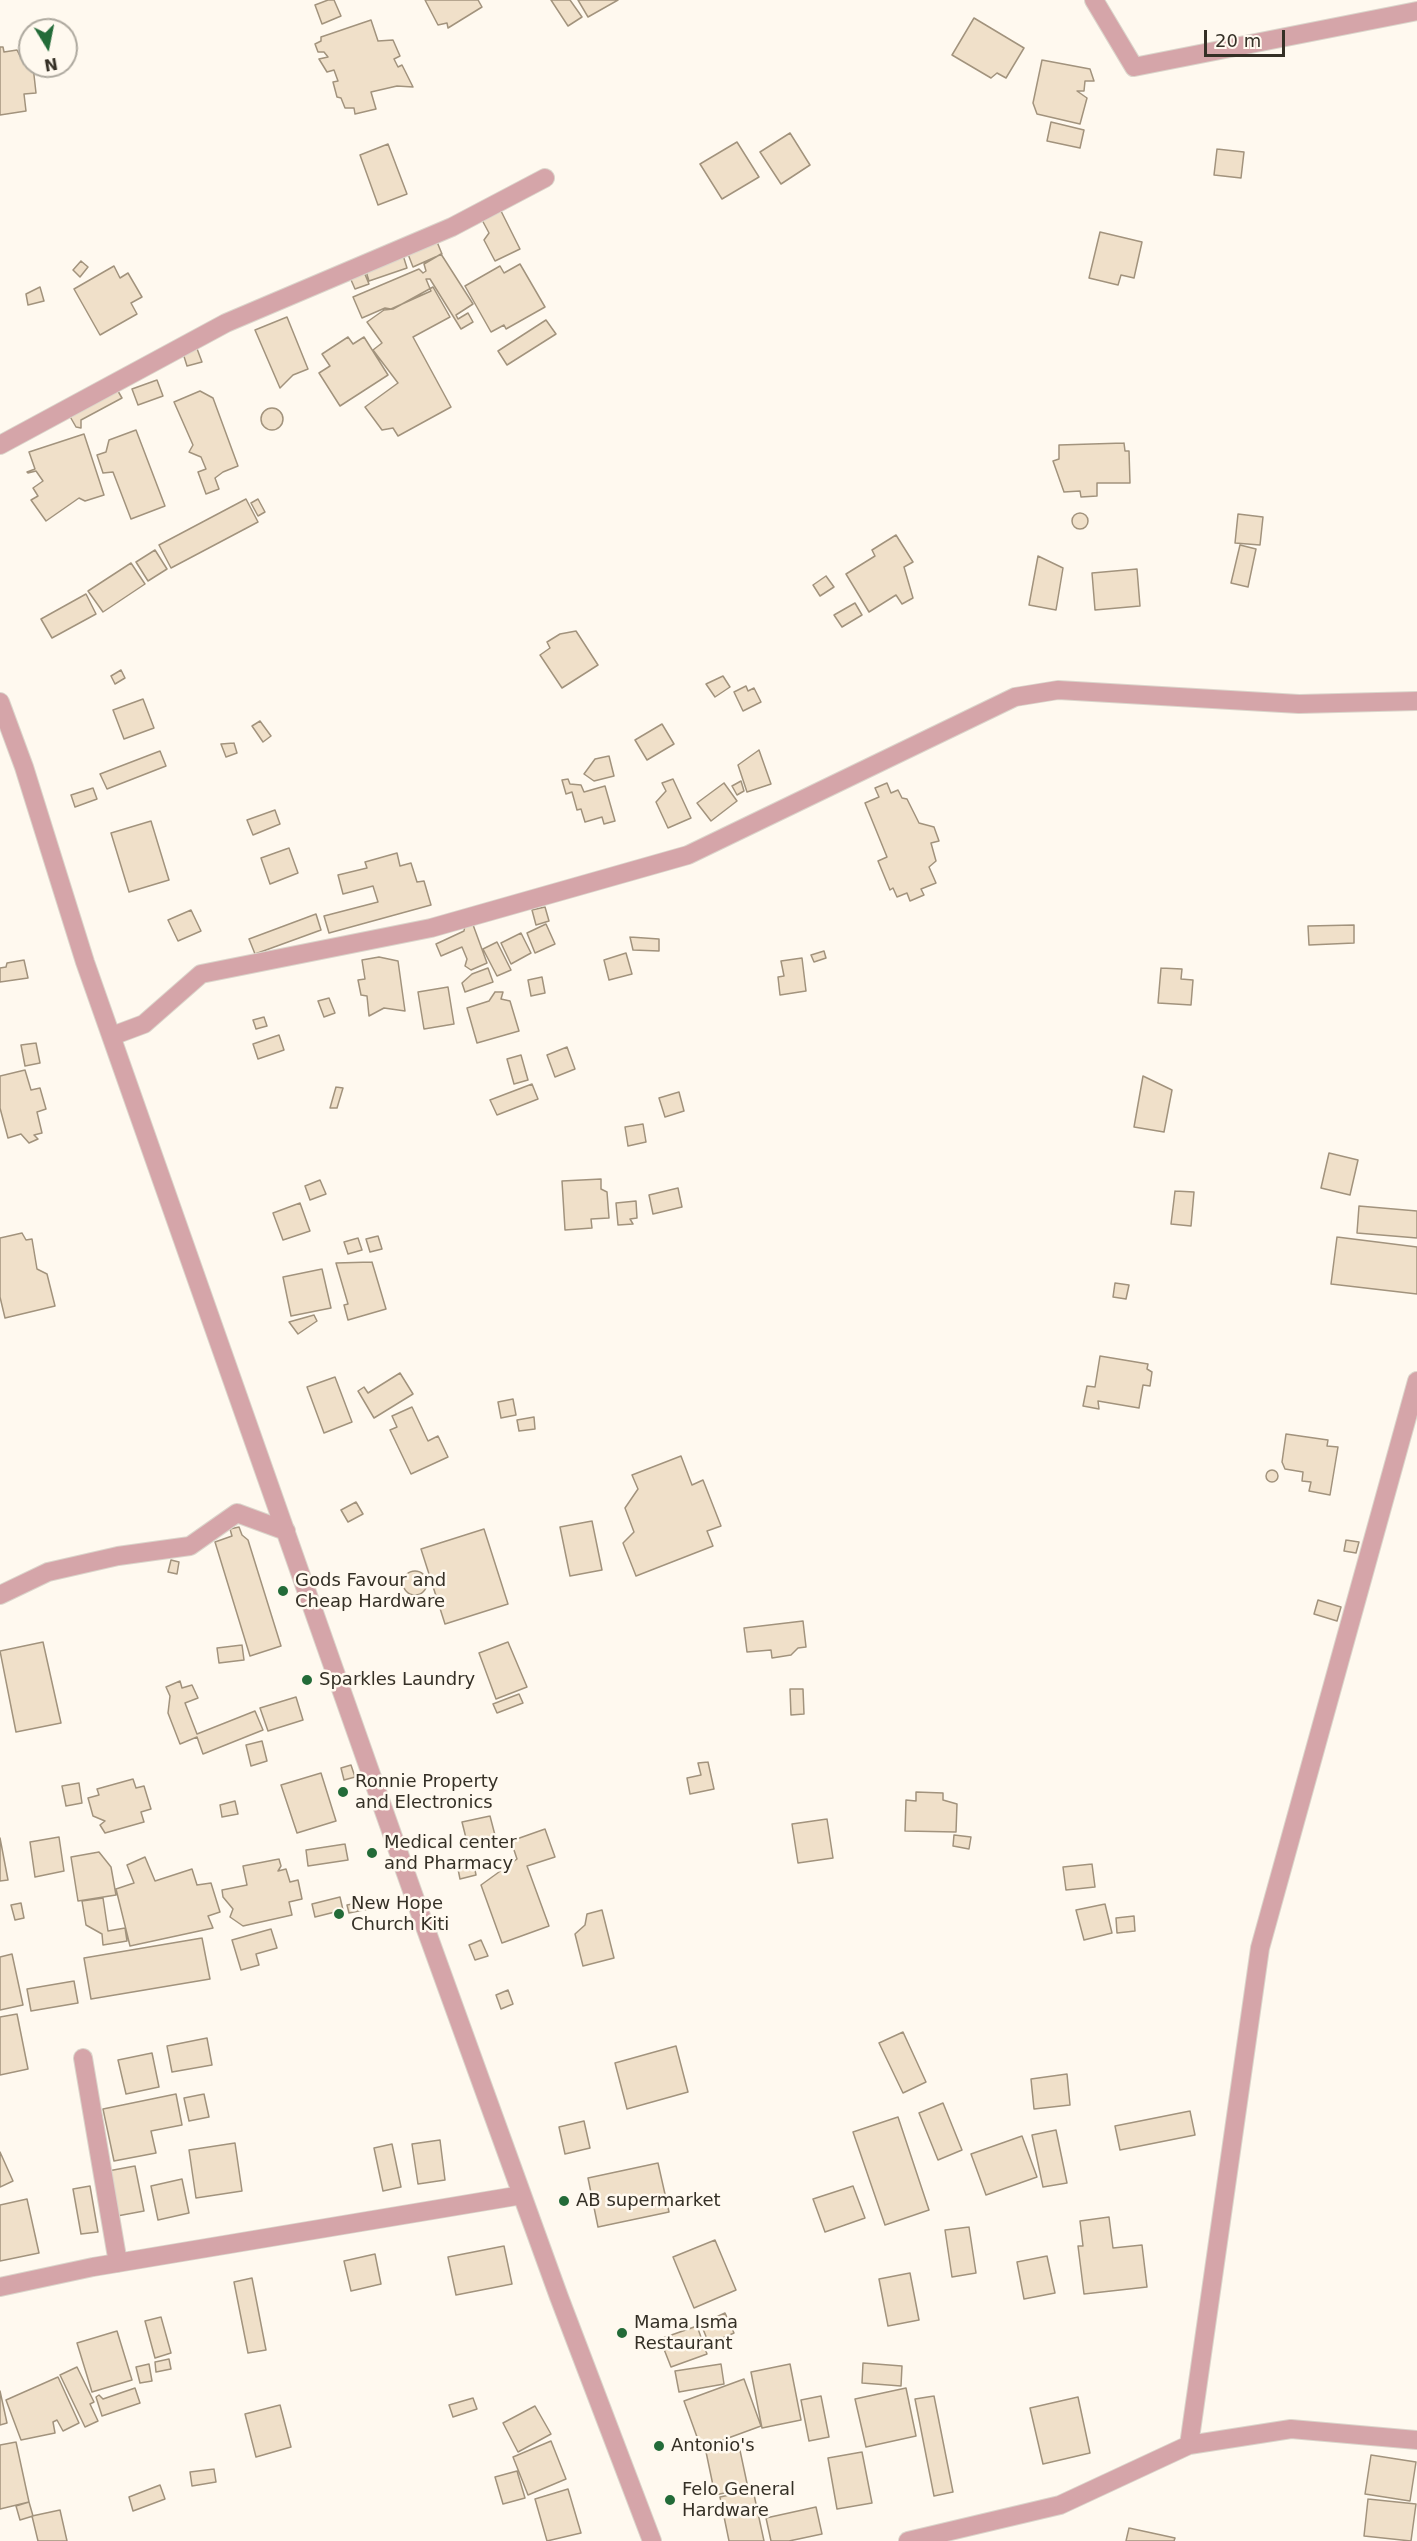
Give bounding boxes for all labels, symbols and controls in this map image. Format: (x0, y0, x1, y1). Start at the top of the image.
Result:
north arrow (18, 18, 78, 78)
scale bar (1207, 18, 1288, 56)
text: 20 m (1215, 30, 1261, 51)
text: N (43, 54, 59, 75)
place label: Gods Favour and Cheap Hardware (295, 1570, 446, 1612)
marker: Gods Favour and Cheap Hardware (276, 1584, 290, 1598)
place label: Sparkles Laundry (319, 1669, 475, 1691)
marker: Sparkles Laundry (300, 1673, 314, 1687)
place label: Ronnie Property and Electronics (355, 1771, 498, 1814)
marker: Ronnie Property and Electronics (336, 1785, 350, 1799)
place label: Medical center and Pharmacy (384, 1832, 517, 1874)
marker: Medical center and Pharmacy (365, 1846, 379, 1860)
place label: New Hope Church Kiti (351, 1893, 449, 1936)
marker: New Hope Church Kiti (332, 1907, 346, 1921)
place label: AB supermarket (576, 2190, 721, 2212)
marker: AB supermarket (557, 2194, 571, 2208)
place label: Mama Isma Restaurant (634, 2312, 738, 2354)
marker: Mama Isma Restaurant (615, 2326, 629, 2340)
place label: Antonio's (671, 2435, 755, 2457)
marker: Antonio's (652, 2439, 666, 2453)
place label: Felo General Hardware (682, 2479, 795, 2522)
marker: Felo General Hardware (663, 2493, 677, 2507)

